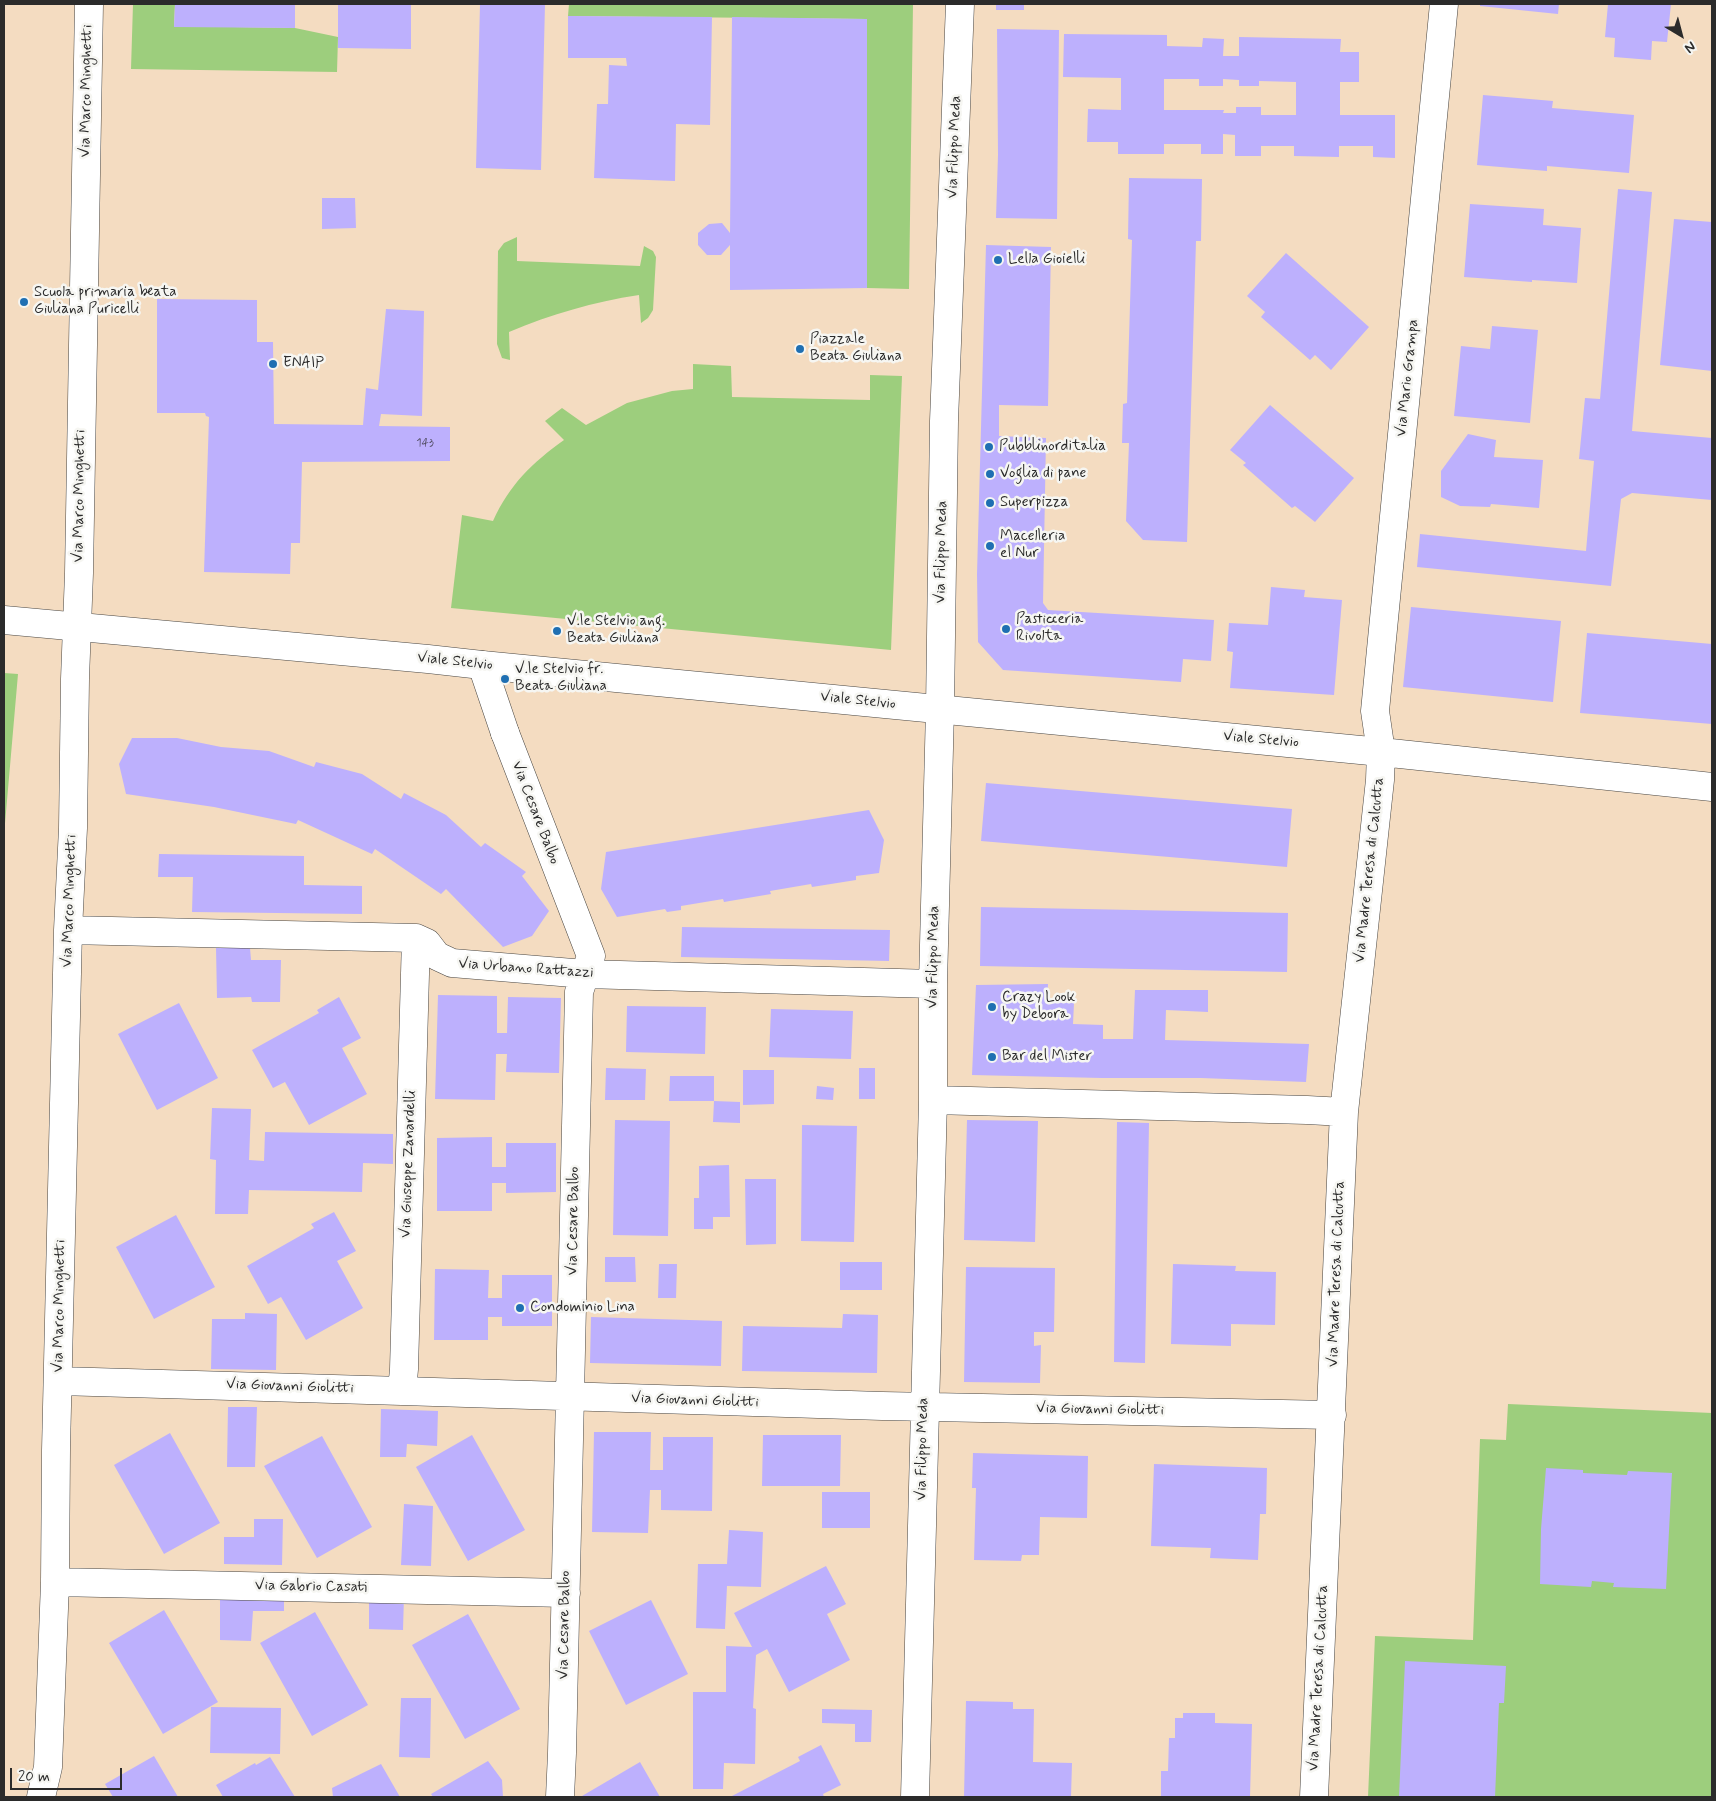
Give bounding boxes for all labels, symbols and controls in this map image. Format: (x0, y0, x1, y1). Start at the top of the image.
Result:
north arrow (1656, 10, 1706, 60)
street label: Via Marco Minghetti (77, 24, 97, 158)
text: N (1681, 37, 1699, 57)
street label: Via Filippo Meda (944, 95, 966, 199)
place label: Lella Gioielli (1008, 251, 1085, 269)
marker: Lella Gioielli (992, 254, 1004, 266)
place label: Scuola primaria beata Giuliana Puricelli (34, 284, 176, 319)
marker: Scuola primaria beata Giuliana Puricelli (18, 296, 30, 308)
street label: Via Mario Grampa (1393, 318, 1423, 438)
place label: Piazzale Beata Giuliana (810, 331, 902, 366)
marker: Piazzale Beata Giuliana (794, 343, 806, 355)
place label: ENAIP (283, 355, 324, 373)
marker: ENAIP (267, 358, 279, 370)
street label: Via Marco Minghetti (70, 429, 90, 563)
house number: 143 (416, 436, 434, 450)
place label: Pubblinorditalia (999, 438, 1106, 456)
marker: Pubblinorditalia (983, 441, 995, 453)
place label: Voglia di pane (1000, 465, 1086, 483)
marker: Voglia di pane (984, 468, 996, 480)
place label: Superpizza (1000, 494, 1068, 512)
marker: Superpizza (984, 497, 996, 509)
street label: Via Filippo Meda (932, 500, 952, 604)
place label: Macelleria el Nur (1000, 528, 1065, 563)
marker: Macelleria el Nur (984, 540, 996, 552)
place label: Pasticceria Rivolta (1016, 611, 1083, 646)
place label: V.le Stelvio ang. Beata Giuliana (567, 613, 665, 648)
marker: Pasticceria Rivolta (1000, 623, 1012, 635)
marker: V.le Stelvio ang. Beata Giuliana (551, 625, 563, 637)
street label: Viale Stelvio (416, 649, 494, 675)
place label: V.le Stelvio fr. Beata Giuliana (515, 661, 607, 696)
marker: V.le Stelvio fr. Beata Giuliana (499, 673, 511, 685)
street label: Viale Stelvio (819, 688, 897, 714)
street label: Viale Stelvio (1222, 728, 1300, 752)
street label: Via Cesare Balbo (507, 759, 563, 867)
street label: Via Madre Teresa di Calcutta (1351, 776, 1389, 964)
street label: Via Marco Minghetti (59, 834, 81, 968)
street label: Via Filippo Meda (924, 905, 944, 1009)
street label: Via Urbano Rattazzi (458, 955, 594, 983)
place label: Crazy Look by Debora (1002, 989, 1075, 1024)
marker: Crazy Look by Debora (986, 1001, 998, 1013)
place label: Bar del Mister (1002, 1048, 1092, 1066)
marker: Bar del Mister (986, 1051, 998, 1063)
street label: Via Giuseppe Zanardelli (397, 1090, 421, 1238)
street label: Via Cesare Balbo (564, 1166, 584, 1276)
street label: Via Madre Teresa di Calcutta (1325, 1181, 1349, 1367)
street label: Via Marco Minghetti (50, 1239, 70, 1373)
place label: Condominio Lina (530, 1299, 635, 1317)
marker: Condominio Lina (514, 1302, 526, 1314)
street label: Via Giovanni Giolitti (226, 1376, 354, 1398)
street label: Via Giovanni Giolitti (631, 1390, 759, 1412)
street label: Via Filippo Meda (913, 1397, 933, 1501)
street label: Via Giovanni Giolitti (1036, 1400, 1164, 1420)
street label: Via Cesare Balbo (555, 1570, 575, 1680)
street label: Via Gabrio Casati (255, 1577, 367, 1597)
street label: Via Madre Teresa di Calcutta (1305, 1585, 1333, 1771)
scale bar (12, 1758, 125, 1790)
text: 20 m (18, 1767, 50, 1787)

